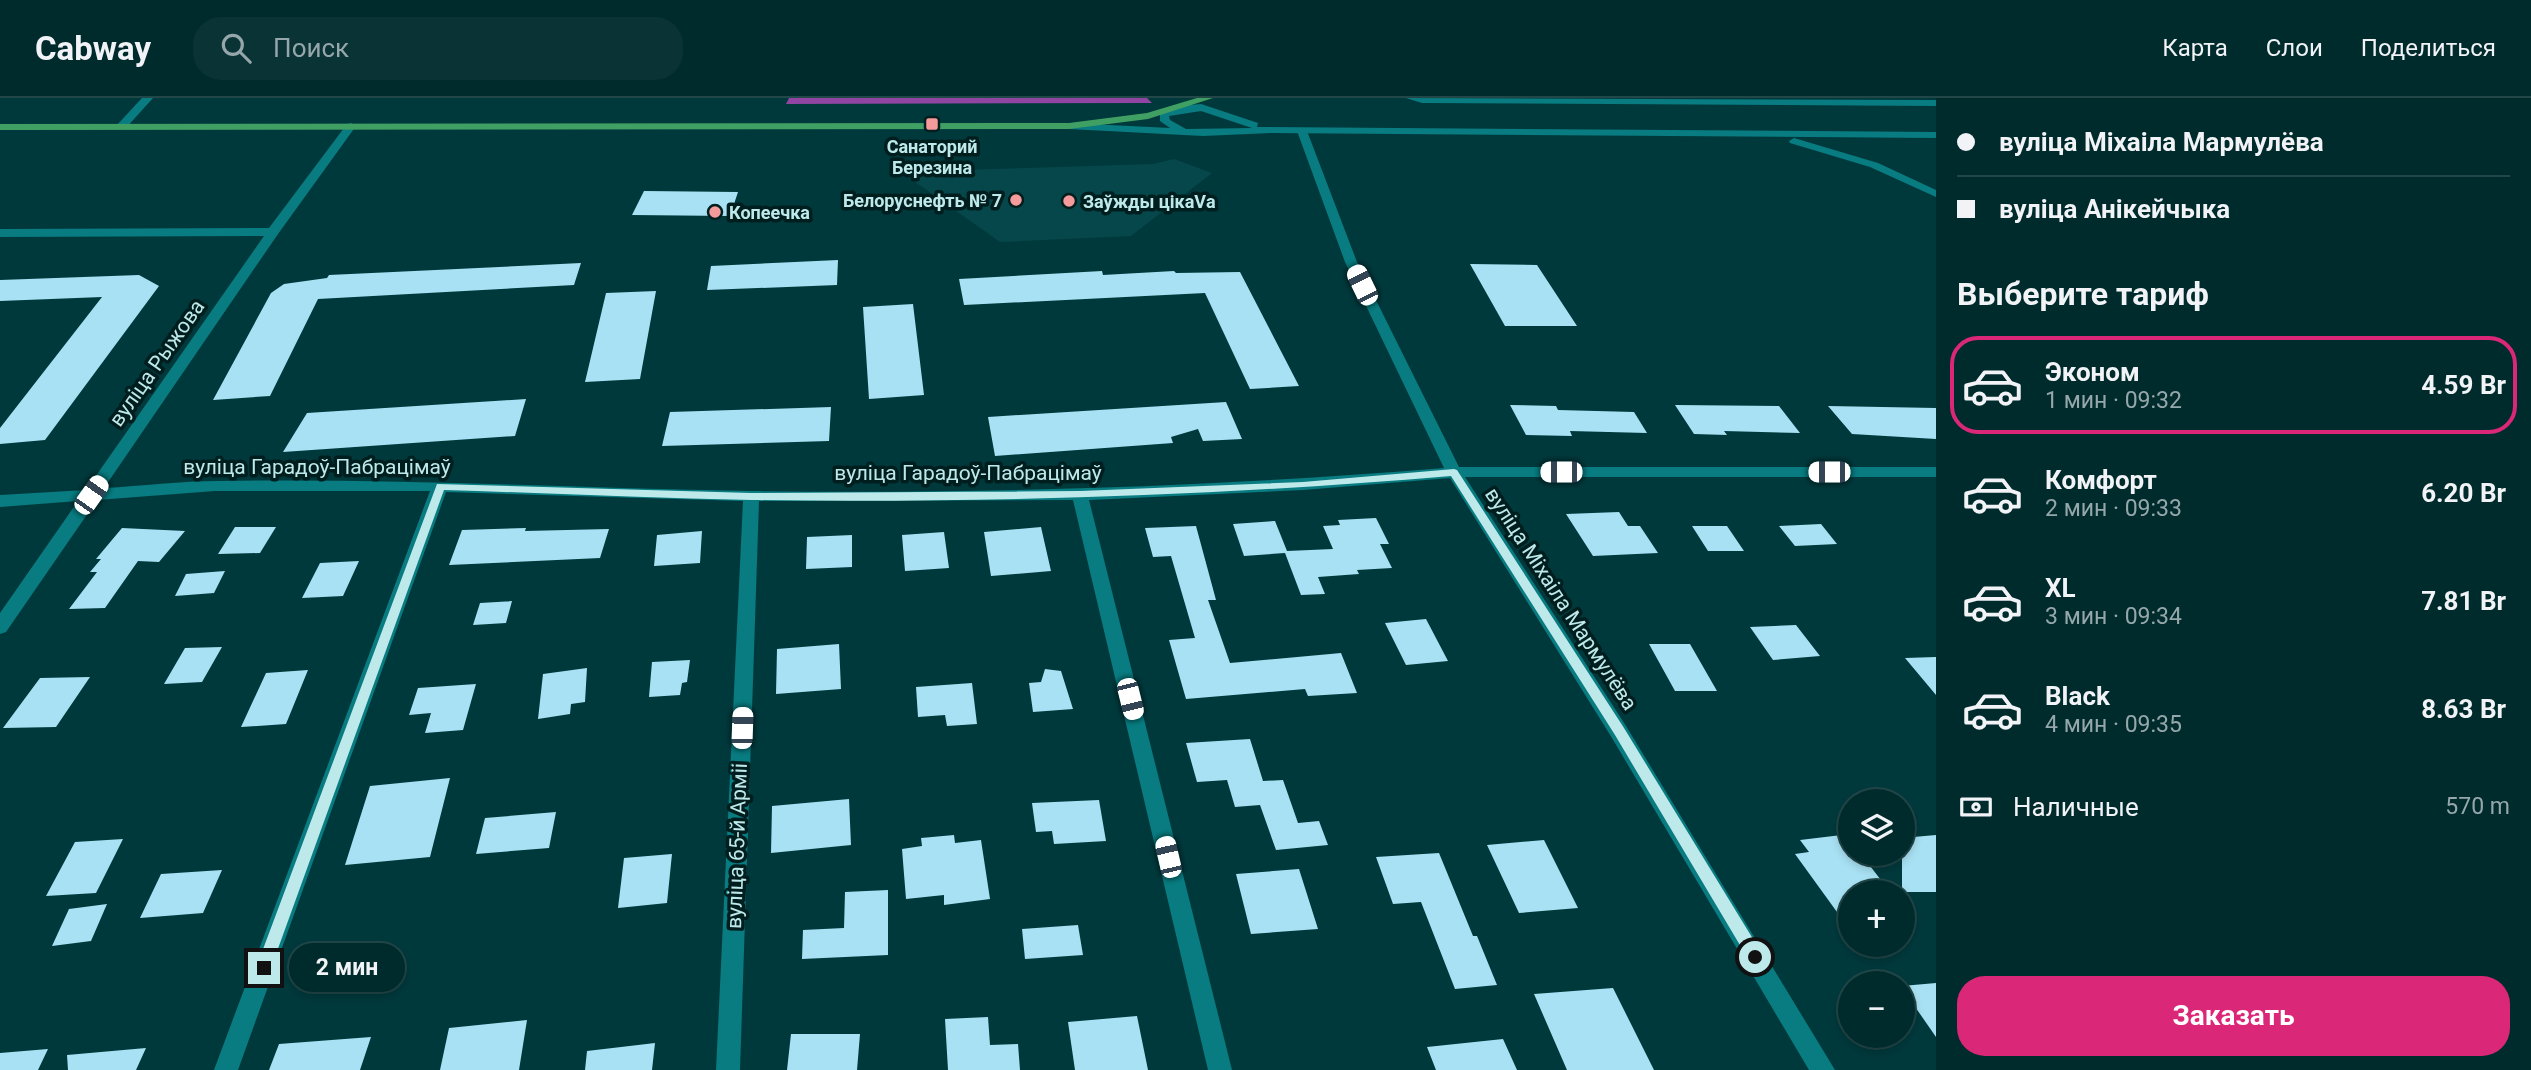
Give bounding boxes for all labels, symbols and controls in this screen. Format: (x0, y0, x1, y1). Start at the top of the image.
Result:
search box (193, 17, 683, 80)
text: Cabway (35, 29, 151, 68)
icon: search (217, 29, 255, 67)
text: Поиск (273, 33, 349, 63)
text: Карта (2162, 34, 2228, 62)
text: Слои (2266, 34, 2323, 62)
text: Поделиться (2361, 34, 2496, 62)
marker: Санаторий Березина (924, 116, 940, 132)
text: вуліца Міхаіла Мармулёва (1999, 127, 2324, 157)
place label: Санаторий Березина (887, 136, 977, 178)
place label: Белоруснефть № 7 (843, 190, 1002, 211)
place label: Заўжды цікаVа (1083, 191, 1216, 212)
marker: Белоруснефть № 7 (1008, 192, 1024, 208)
marker: Заўжды цікаVа (1061, 193, 1077, 209)
text: вуліца Анікейчыка (1999, 194, 2230, 224)
place label: Копеечка (729, 202, 810, 223)
marker: Копеечка (707, 204, 723, 220)
car (1344, 262, 1381, 308)
text: Выберите тариф (1957, 275, 2209, 313)
street label: вуліца Рыжова (105, 295, 209, 431)
icon: car (1961, 354, 2024, 417)
text: Эконом (2045, 357, 2140, 387)
text: 4.59 Br (2421, 370, 2506, 400)
text: 1 мин · 09:32 (2045, 387, 2182, 414)
street label: вуліца Гарадоў-Пабрацімаў (183, 455, 451, 479)
street label: вуліца Гарадоў-Пабрацімаў (834, 461, 1102, 485)
car (1541, 462, 1583, 483)
car (1809, 462, 1851, 483)
icon: car (1961, 462, 2024, 525)
text: Комфорт (2045, 465, 2157, 495)
car (71, 472, 112, 518)
text: 6.20 Br (2421, 478, 2506, 508)
street label: вуліца Міхаіла Мармулёва (1480, 483, 1642, 715)
text: 2 мин · 09:33 (2045, 495, 2182, 522)
icon: car (1961, 570, 2024, 633)
text: XL (2045, 573, 2076, 603)
text: 7.81 Br (2421, 586, 2506, 616)
text: 3 мин · 09:34 (2045, 603, 2182, 630)
car (1115, 676, 1146, 722)
icon: car (1961, 678, 2024, 741)
text: Black (2045, 681, 2110, 711)
text: 8.63 Br (2421, 694, 2506, 724)
car (731, 707, 754, 749)
text: 4 мин · 09:35 (2045, 711, 2182, 738)
street label: вуліца 65-й Арміі (722, 763, 752, 929)
icon: cash (1957, 788, 1995, 826)
map controls (1838, 789, 1915, 1048)
button: layers (1838, 789, 1915, 866)
text: Наличные (2013, 792, 2139, 822)
text: 570 m (2445, 793, 2510, 820)
car (1154, 834, 1183, 880)
button: + (1838, 880, 1915, 957)
route start (1739, 941, 1771, 973)
callout: 2 мин (288, 944, 404, 992)
route end (248, 952, 280, 984)
text: 2 мин (316, 954, 378, 981)
button: − (1838, 971, 1915, 1048)
button: Заказать (1957, 976, 2510, 1056)

